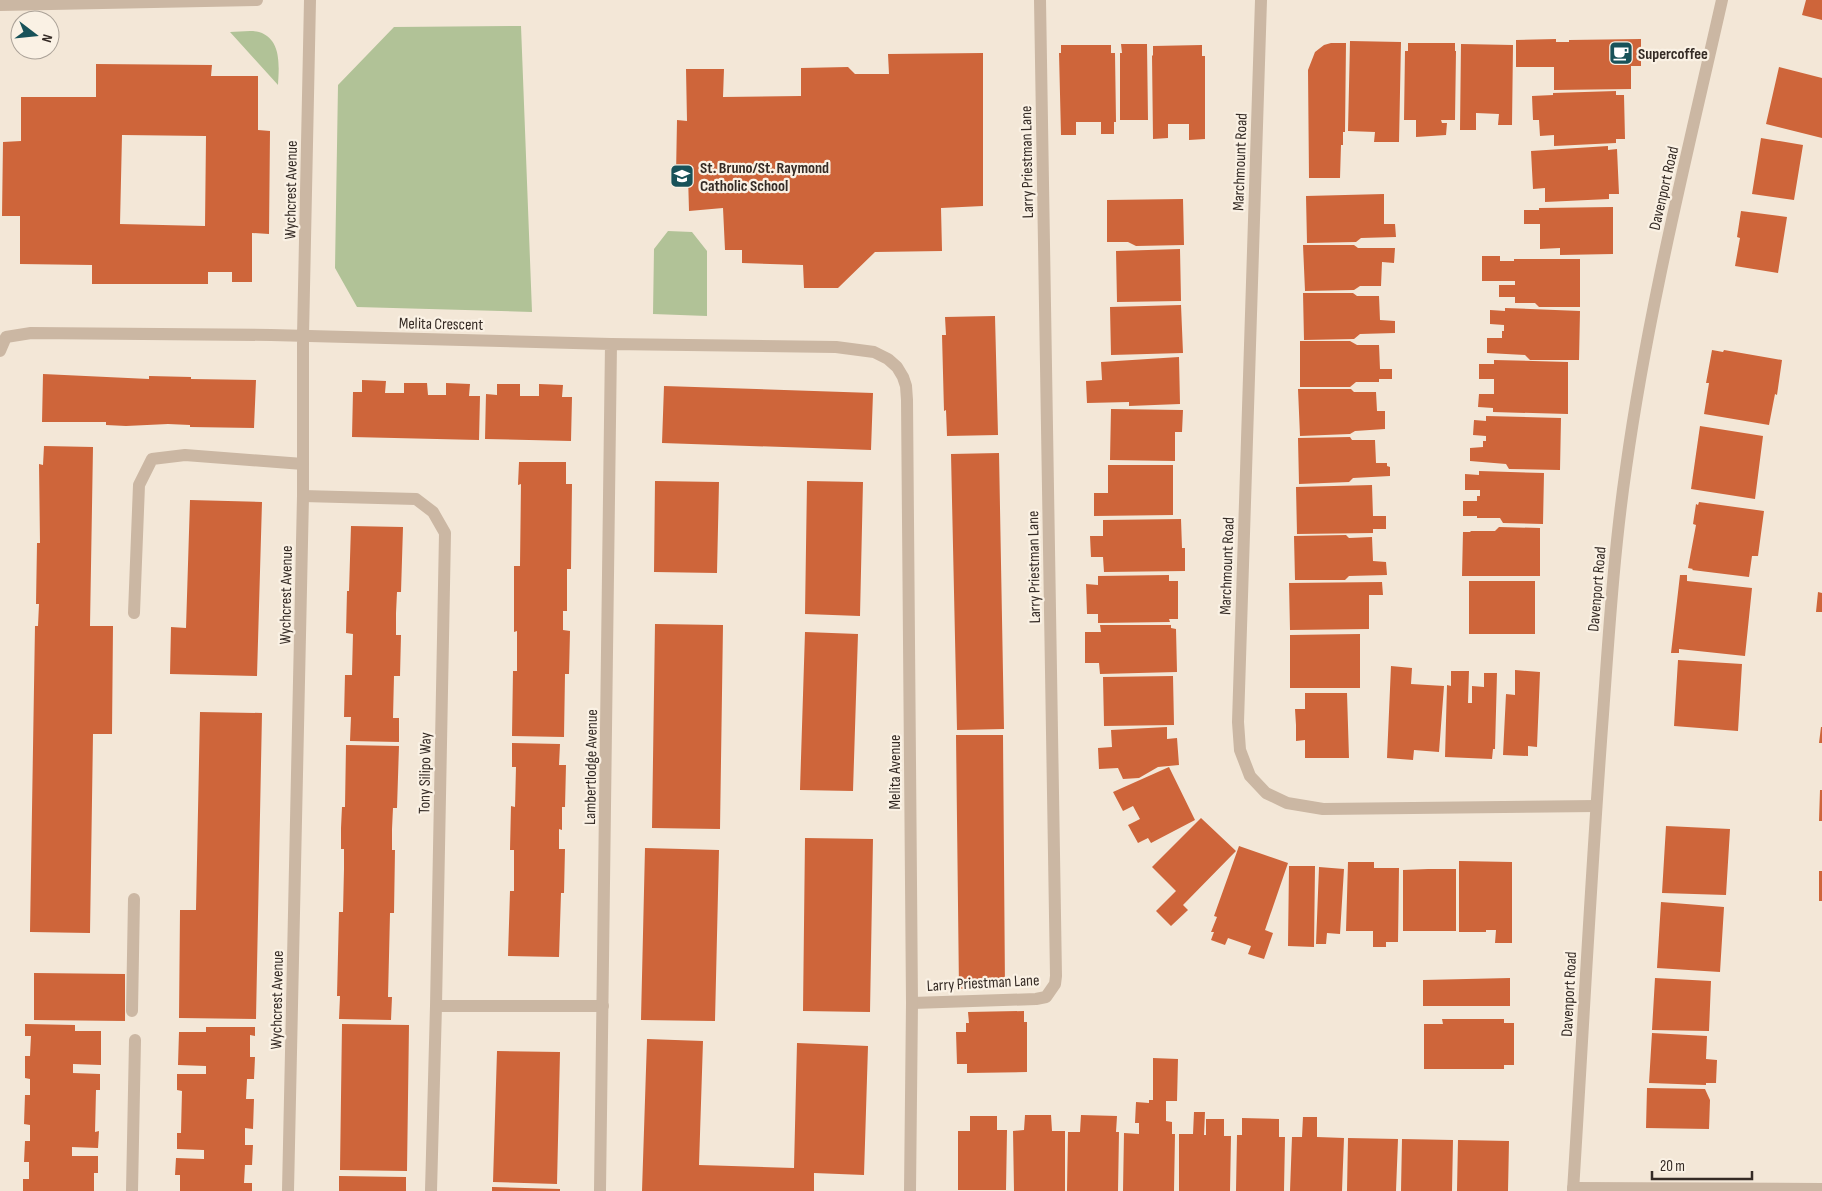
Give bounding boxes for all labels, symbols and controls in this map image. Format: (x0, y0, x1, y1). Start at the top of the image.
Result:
north arrow (10, 10, 60, 60)
text: N (38, 33, 56, 44)
cafe icon: Supercoffee (1608, 40, 1634, 66)
place label: Supercoffee (1638, 45, 1708, 64)
street label: Larry Priestman Lane (1017, 105, 1038, 218)
street label: Marchmount Road (1229, 113, 1252, 211)
street label: Wychcrest Avenue (281, 140, 302, 240)
street label: Davenport Road (1646, 145, 1683, 232)
place label: St. Bruno/St. Raymond Catholic School (700, 159, 829, 196)
school or university icon: St. Bruno/St. Raymond Catholic School (669, 163, 695, 189)
street label: Melita Crescent (399, 314, 484, 335)
street label: Larry Priestman Lane (1024, 510, 1045, 623)
street label: Marchmount Road (1216, 517, 1239, 615)
street label: Wychcrest Avenue (276, 545, 297, 645)
street label: Davenport Road (1584, 546, 1611, 632)
street label: Lambertlodge Avenue (581, 709, 602, 825)
street label: Tony Silipo Way (415, 732, 436, 814)
street label: Melita Avenue (886, 735, 905, 809)
street label: Wychcrest Avenue (267, 950, 288, 1050)
street label: Davenport Road (1558, 951, 1581, 1037)
street label: Larry Priestman Lane (926, 971, 1040, 996)
scale bar (1652, 1148, 1752, 1180)
text: 20 m (1660, 1157, 1685, 1176)

